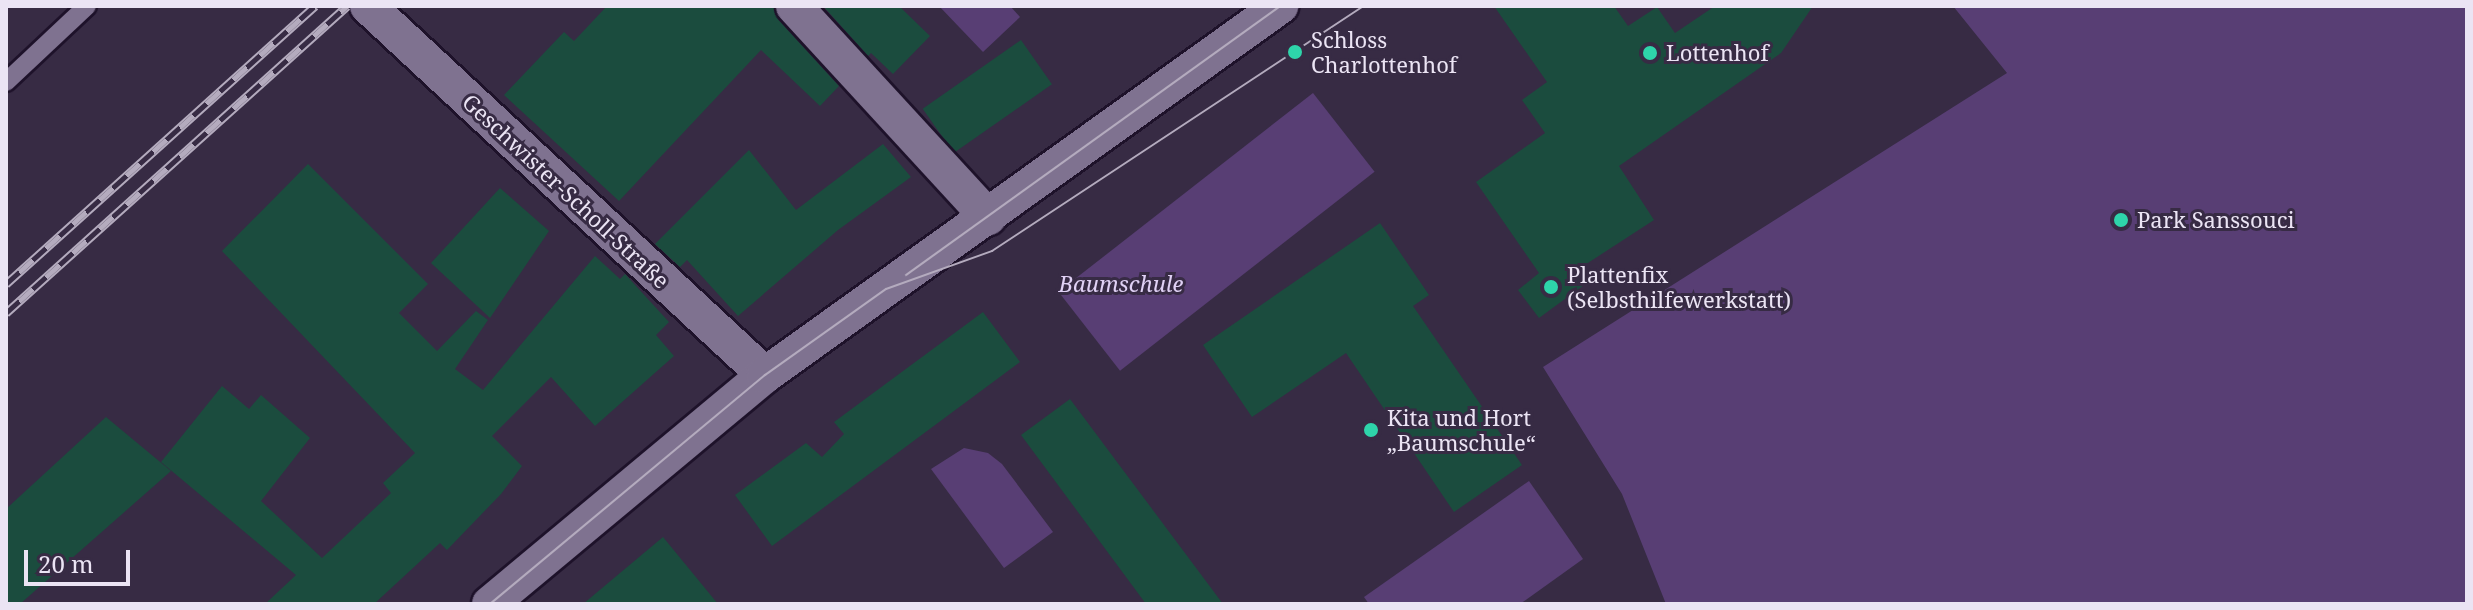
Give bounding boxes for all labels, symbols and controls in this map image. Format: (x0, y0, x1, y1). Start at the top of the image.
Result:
place label: Schloss Charlottenhof (1311, 26, 1457, 78)
place label: Lottenhof (1666, 40, 1769, 66)
marker: Schloss Charlottenhof (1286, 43, 1304, 61)
marker: Lottenhof (1641, 44, 1659, 62)
street label: Geschwister-Scholl-Straße (457, 88, 675, 294)
place label: Park Sanssouci (2137, 207, 2295, 233)
marker: Park Sanssouci (2112, 211, 2130, 229)
place label: Plattenfix (Selbsthilfewerkstatt) (1567, 261, 1791, 312)
park label: Baumschule (1059, 271, 1183, 297)
marker: Plattenfix (Selbsthilfewerkstatt) (1542, 278, 1560, 296)
place label: Kita und Hort „Baumschule“ (1387, 404, 1536, 456)
marker: Kita und Hort „Baumschule“ (1362, 421, 1380, 439)
scale bar (28, 534, 134, 584)
text: 20 m (38, 547, 94, 580)

